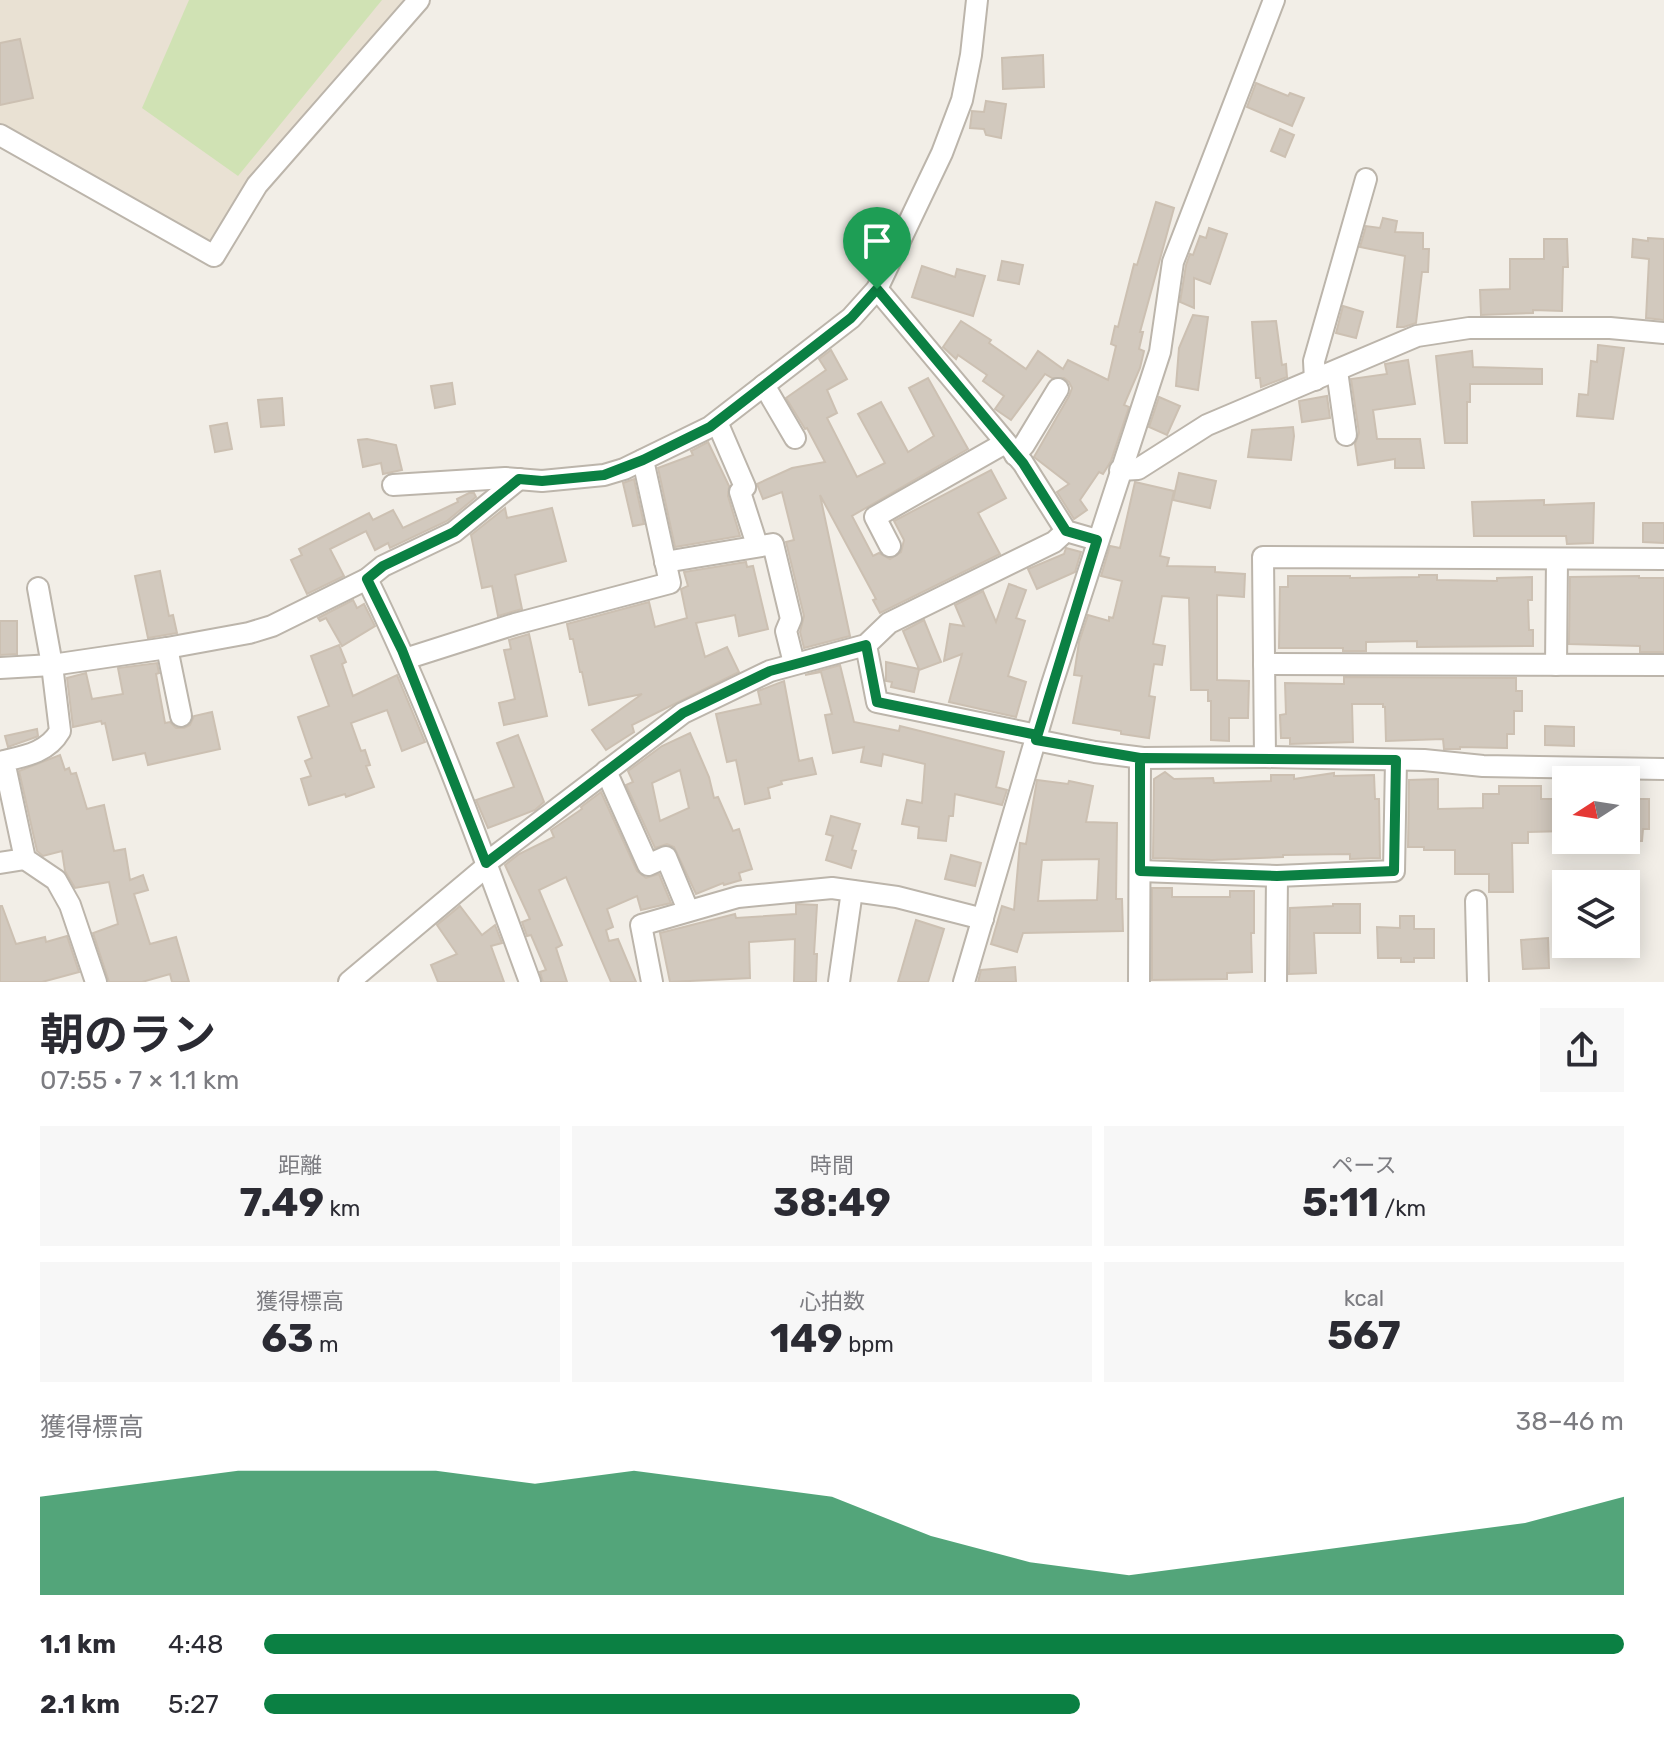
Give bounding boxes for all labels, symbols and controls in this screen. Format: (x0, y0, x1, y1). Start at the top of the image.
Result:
pin (843, 207, 911, 289)
icon: arrive (855, 219, 899, 263)
north arrow (1552, 766, 1640, 854)
map controls (1552, 766, 1640, 958)
button: layers (1552, 870, 1640, 958)
button: share (1540, 1008, 1624, 1092)
text: 朝のラン (40, 1009, 216, 1061)
text: 07:55 · 7 × 1.1 km (40, 1065, 239, 1096)
text: 距離 (278, 1152, 322, 1179)
text: 時間 (810, 1152, 854, 1179)
text: ペース (1332, 1152, 1396, 1179)
text: 7.49 (240, 1179, 324, 1226)
text: 38:49 (773, 1179, 891, 1226)
text: 5:11 (1302, 1179, 1379, 1226)
text: km (324, 1195, 360, 1222)
text: /km (1379, 1195, 1426, 1222)
text: kcal (1344, 1285, 1384, 1312)
text: 獲得標高 (256, 1288, 344, 1315)
text: 心拍数 (799, 1288, 865, 1315)
text: 567 (1327, 1312, 1401, 1359)
text: 63 (261, 1315, 314, 1362)
text: 149 (770, 1315, 843, 1362)
text: m (314, 1331, 339, 1358)
text: bpm (843, 1331, 894, 1358)
text: 38–46 m (1516, 1406, 1624, 1437)
text: 獲得標高 (40, 1412, 144, 1443)
text: 1.1 km (40, 1629, 116, 1660)
text: 4:48 (168, 1629, 223, 1660)
text: 2.1 km (40, 1689, 120, 1720)
text: 5:27 (168, 1689, 219, 1720)

